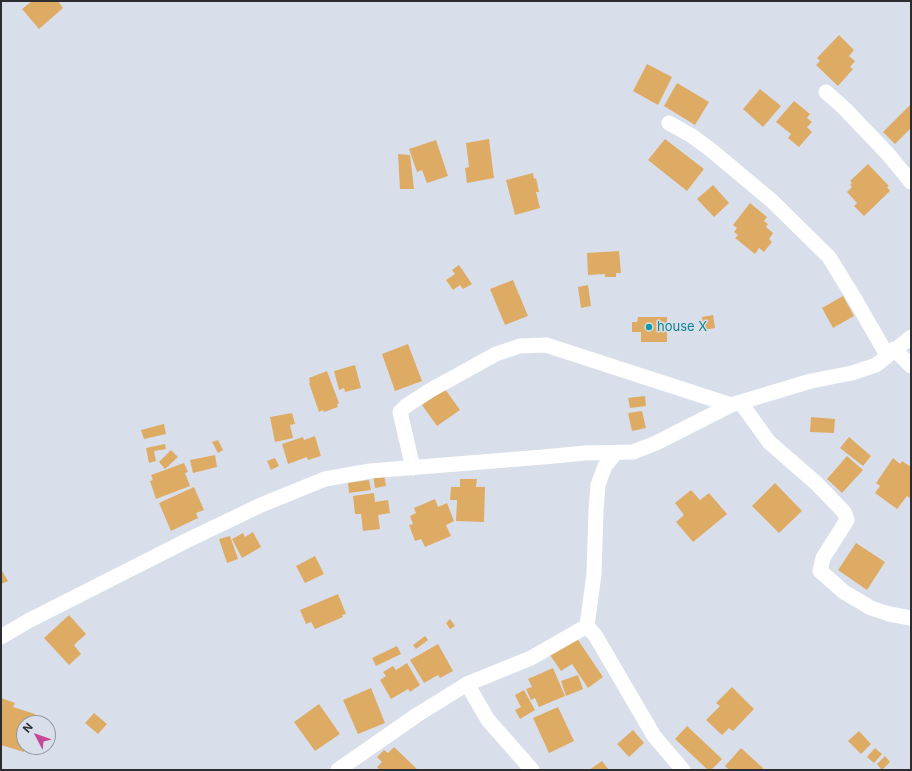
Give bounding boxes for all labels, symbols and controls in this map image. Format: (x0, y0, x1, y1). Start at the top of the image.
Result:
place label: house X (657, 319, 707, 335)
marker: house X (644, 322, 654, 332)
north arrow (16, 715, 56, 755)
text: N (20, 720, 36, 736)

